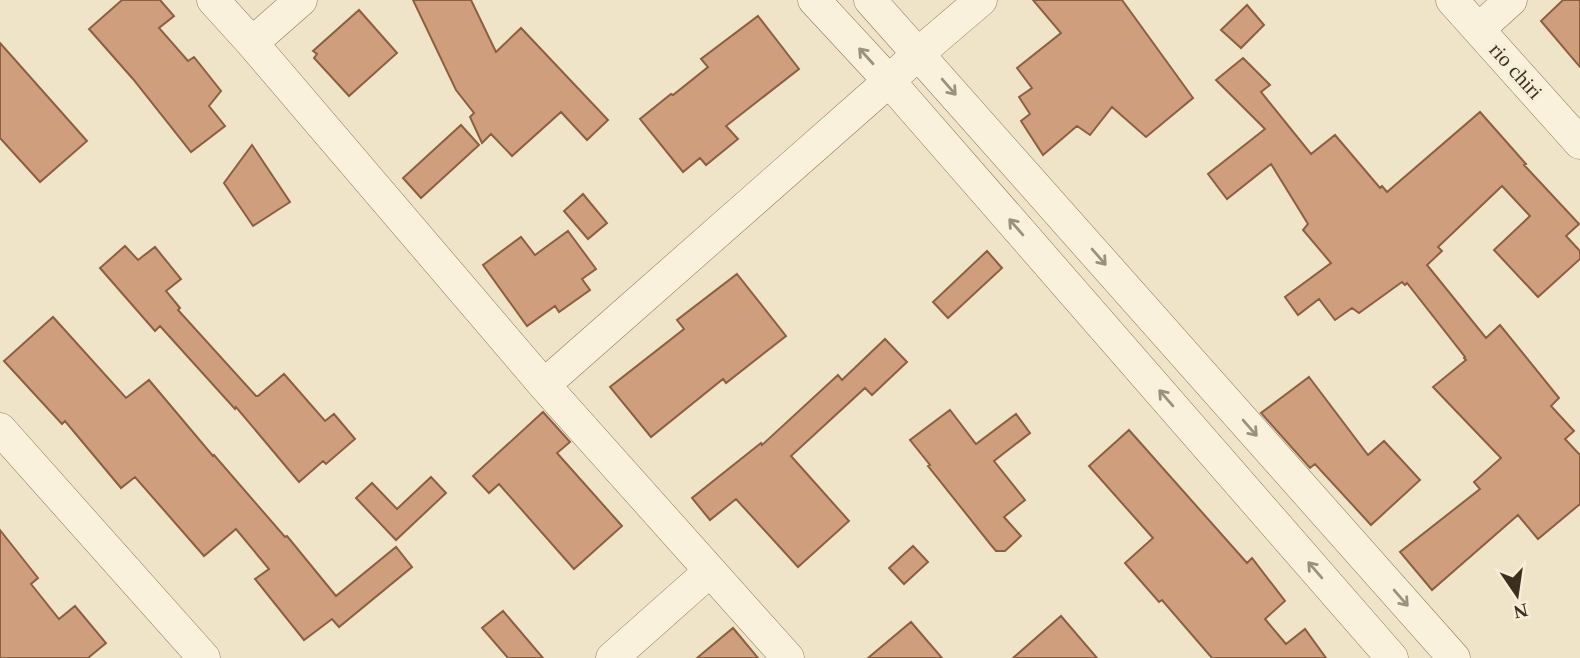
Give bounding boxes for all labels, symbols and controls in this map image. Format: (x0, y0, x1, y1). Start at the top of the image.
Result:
street label: rio chiri (1485, 38, 1547, 104)
one-way arrow (858, 47, 874, 65)
one-way arrow (941, 78, 957, 96)
one-way arrow (1008, 218, 1024, 236)
one-way arrow (1091, 248, 1107, 266)
one-way arrow (1158, 390, 1174, 408)
one-way arrow (1242, 419, 1258, 437)
north arrow (1482, 560, 1552, 630)
one-way arrow (1307, 561, 1323, 579)
one-way arrow (1393, 589, 1409, 607)
text: N (1511, 599, 1530, 623)

